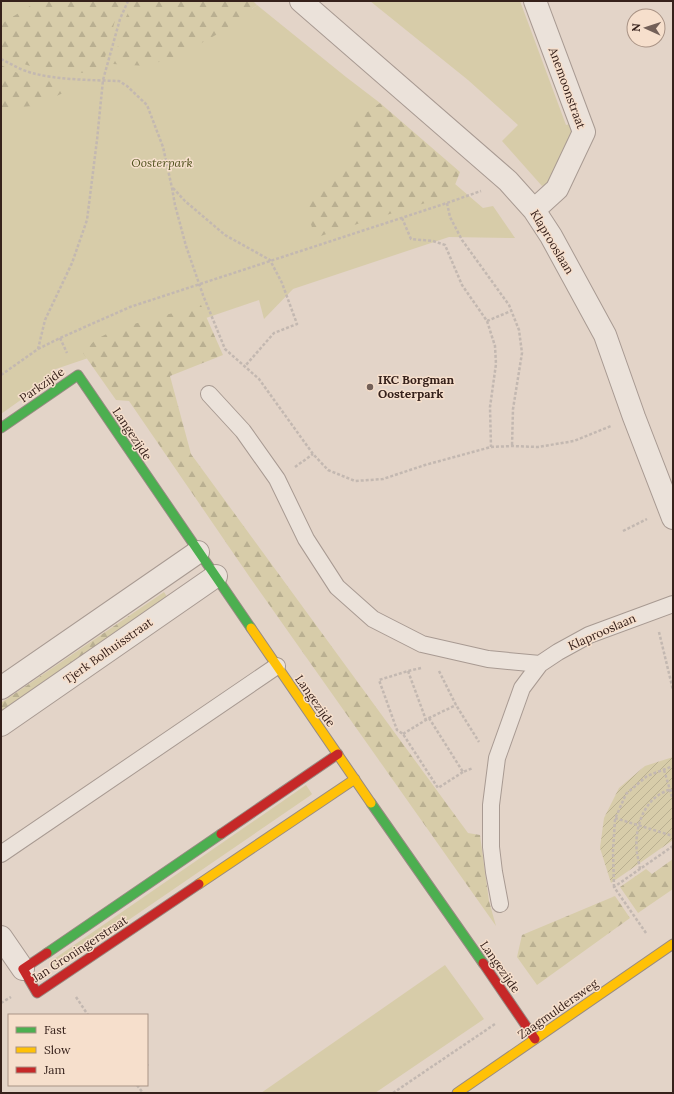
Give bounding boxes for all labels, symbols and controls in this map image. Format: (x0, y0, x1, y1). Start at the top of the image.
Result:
north arrow (626, 8, 666, 48)
text: N (629, 22, 643, 32)
street label: Anemoonstraat (545, 44, 589, 131)
park label: Oosterpark (131, 155, 193, 170)
street label: Klaprooslaan (527, 207, 578, 277)
street label: Parkzijde (16, 363, 67, 405)
place label: IKC Borgman Oosterpark (378, 372, 455, 401)
marker: IKC Borgman Oosterpark (365, 382, 375, 392)
street label: Langezijde (109, 405, 156, 463)
street label: Klaprooslaan (566, 610, 638, 653)
street label: Tjerk Bolhuisstraat (60, 614, 155, 687)
street label: Langezijde (292, 672, 339, 730)
street label: Jan Groningerstraat (28, 912, 131, 986)
street label: Langezijde (477, 938, 524, 996)
street label: Zaagmuldersweg (515, 975, 601, 1042)
legend (8, 1014, 148, 1086)
text: Fast (44, 1022, 67, 1037)
text: Slow (44, 1042, 71, 1057)
text: Jam (43, 1062, 65, 1077)

